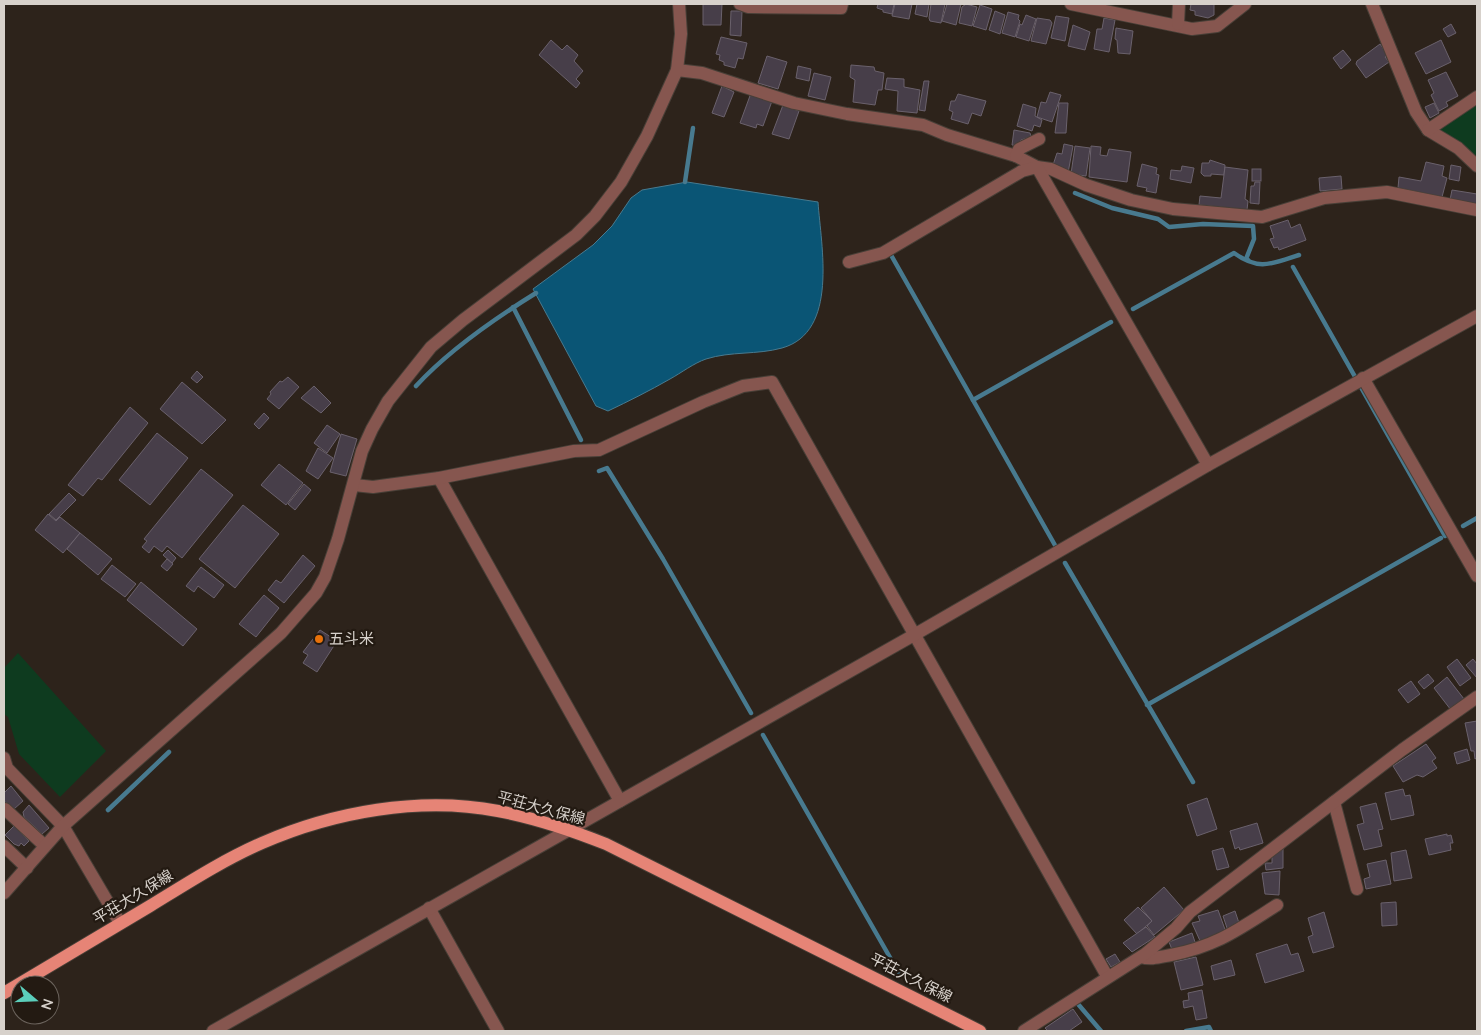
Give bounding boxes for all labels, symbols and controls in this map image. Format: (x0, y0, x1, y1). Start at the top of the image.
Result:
place label: 五斗米 (329, 629, 374, 649)
marker: 五斗米 (313, 633, 325, 645)
street label: 平荘大久保線 (495, 787, 587, 829)
street label: 平荘大久保線 (89, 865, 177, 929)
street label: 平荘大久保線 (866, 949, 956, 1007)
north arrow (10, 975, 60, 1025)
text: N (36, 996, 58, 1012)

